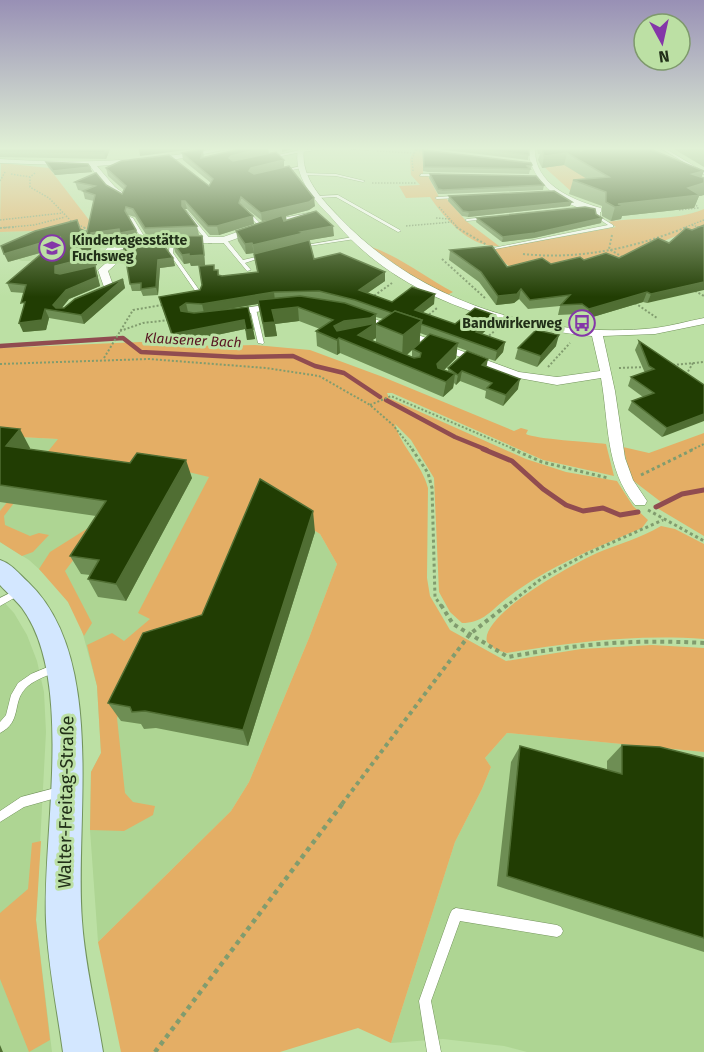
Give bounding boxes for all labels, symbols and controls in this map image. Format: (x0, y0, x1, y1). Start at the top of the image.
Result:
north arrow (632, 12, 692, 72)
text: N (657, 46, 671, 67)
place label: Kindertagesstätte Fuchsweg (72, 232, 187, 265)
school or university icon: Kindertagesstätte Fuchsweg (37, 233, 67, 263)
bus stop icon: Bandwirkerweg (567, 308, 597, 338)
place label: Bandwirkerweg (462, 315, 562, 332)
water label: Klausener Bach (144, 329, 242, 352)
street label: Walter-Freitag-Straße (53, 715, 79, 889)

